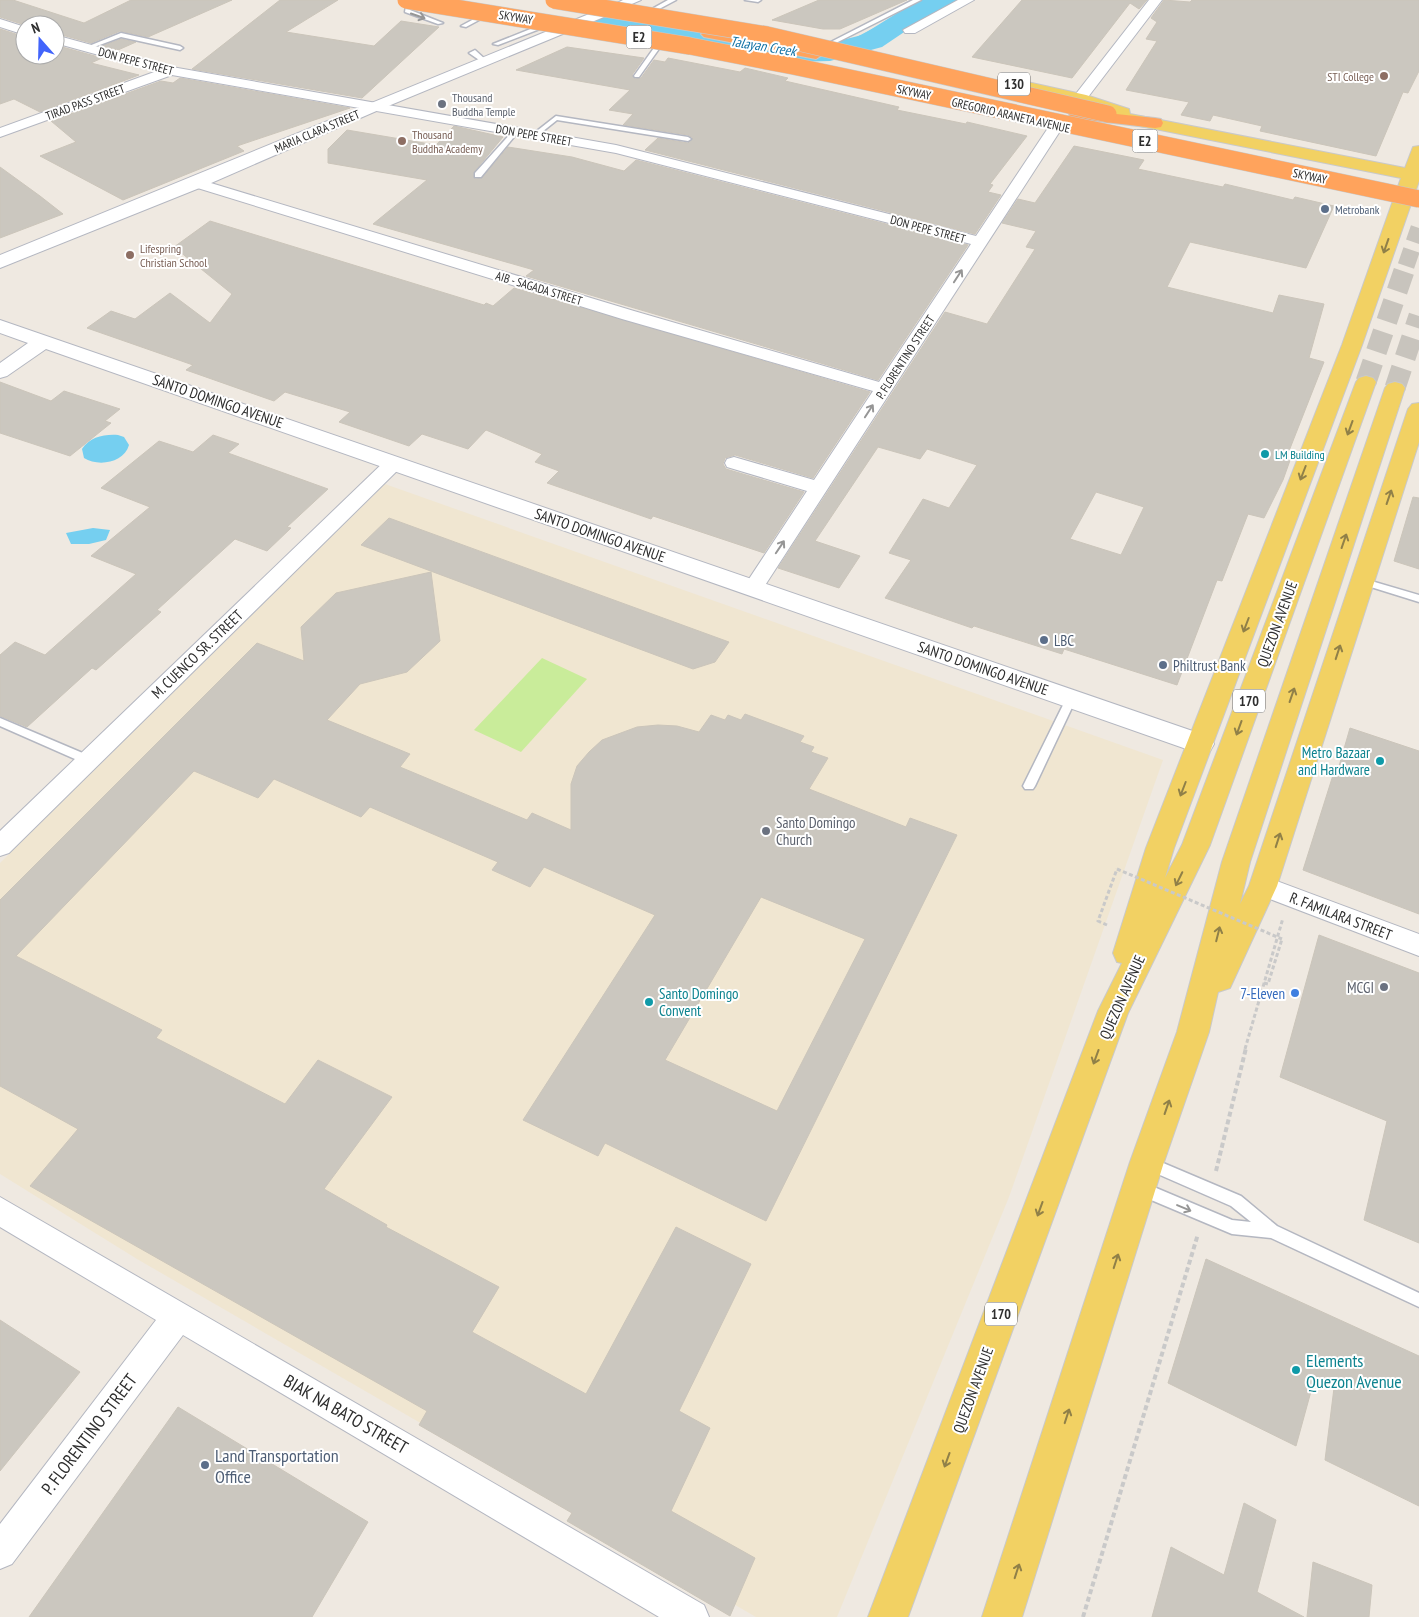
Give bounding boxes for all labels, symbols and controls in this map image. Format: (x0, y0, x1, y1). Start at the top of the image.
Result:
street label: SKYWAY (498, 7, 535, 27)
one-way arrow (409, 12, 425, 21)
north arrow (15, 15, 65, 65)
text: N (29, 18, 42, 38)
road number: E2 (626, 26, 652, 48)
water label: Talayan Creek (729, 32, 799, 60)
street label: DON PEPE STREET (97, 44, 176, 78)
place label: STI College (1327, 69, 1374, 84)
marker: STI College (1378, 70, 1390, 82)
road number: 130 (998, 72, 1030, 96)
street label: TIRAD PASS STREET (43, 80, 127, 123)
street label: SKYWAY (896, 81, 933, 103)
place label: Thousand Buddha Temple (452, 90, 515, 119)
street label: GREGORIO ARANETA AVENUE (950, 94, 1072, 136)
marker: Thousand Buddha Temple (436, 98, 448, 110)
street label: MARIA CLARA STREET (272, 106, 362, 156)
street label: DON PEPE STREET (495, 121, 574, 149)
place label: Thousand Buddha Academy (412, 127, 483, 156)
road number: E2 (1132, 130, 1158, 152)
marker: Thousand Buddha Academy (396, 135, 408, 147)
street label: SKYWAY (1292, 165, 1329, 187)
place label: Metrobank (1335, 202, 1380, 217)
marker: Metrobank (1319, 203, 1331, 215)
street label: DON PEPE STREET (889, 212, 968, 246)
one-way arrow (1381, 238, 1390, 253)
place label: Lifespring Christian School (140, 241, 207, 270)
marker: Lifespring Christian School (124, 249, 136, 261)
street label: AIB - SAGADA STREET (494, 268, 585, 308)
one-way arrow (954, 269, 964, 283)
street label: P. FLORENTINO STREET (872, 312, 938, 402)
street label: SANTO DOMINGO AVENUE (150, 370, 286, 432)
one-way arrow (864, 405, 874, 419)
one-way arrow (1345, 420, 1354, 435)
place label: LM Building (1275, 447, 1325, 462)
marker: LM Building (1259, 448, 1271, 460)
one-way arrow (1298, 465, 1308, 480)
one-way arrow (1385, 490, 1395, 506)
street label: SANTO DOMINGO AVENUE (532, 504, 668, 566)
one-way arrow (1340, 534, 1349, 549)
one-way arrow (775, 540, 785, 554)
street label: QUEZON AVENUE (1253, 578, 1301, 670)
street label: M. CUENCO SR. STREET (147, 605, 247, 702)
one-way arrow (1241, 617, 1250, 632)
place label: LBC (1054, 631, 1074, 650)
marker: LBC (1038, 634, 1050, 646)
street label: SANTO DOMINGO AVENUE (915, 637, 1051, 699)
one-way arrow (1334, 644, 1344, 660)
place label: Philtrust Bank (1173, 656, 1246, 675)
marker: Philtrust Bank (1157, 659, 1169, 671)
one-way arrow (1288, 688, 1297, 703)
road number: 170 (1233, 689, 1265, 712)
one-way arrow (1234, 720, 1243, 735)
place label: Metro Bazaar and Hardware (1298, 743, 1371, 779)
marker: Metro Bazaar and Hardware (1374, 755, 1386, 767)
one-way arrow (1178, 781, 1187, 796)
place label: Santo Domingo Church (776, 813, 856, 849)
marker: Santo Domingo Church (760, 825, 772, 837)
one-way arrow (1274, 832, 1283, 848)
one-way arrow (1174, 871, 1183, 886)
street label: R. FAMILARA STREET (1287, 888, 1395, 944)
one-way arrow (1214, 926, 1223, 942)
street label: QUEZON AVENUE (1095, 952, 1149, 1042)
place label: MCGI (1347, 978, 1374, 997)
marker: MCGI (1378, 981, 1390, 993)
place label: Santo Domingo Convent (659, 984, 739, 1020)
place label: 7-Eleven (1240, 984, 1285, 1003)
marker: 7-Eleven (1289, 987, 1301, 999)
marker: Santo Domingo Convent (643, 996, 655, 1008)
one-way arrow (1091, 1049, 1100, 1064)
one-way arrow (1163, 1099, 1172, 1115)
one-way arrow (1035, 1201, 1044, 1217)
one-way arrow (1177, 1204, 1192, 1213)
one-way arrow (1112, 1253, 1122, 1269)
road number: 170 (985, 1302, 1017, 1326)
street label: QUEZON AVENUE (949, 1344, 997, 1436)
place label: Elements Quezon Avenue (1306, 1349, 1402, 1393)
marker: Elements Quezon Avenue (1290, 1364, 1302, 1376)
street label: P. FLORENTINO STREET (36, 1369, 142, 1499)
street label: BIAK NA BATO STREET (280, 1369, 412, 1459)
one-way arrow (1062, 1408, 1072, 1424)
place label: Land Transportation Office (215, 1444, 339, 1488)
one-way arrow (941, 1452, 951, 1467)
marker: Land Transportation Office (199, 1459, 211, 1471)
one-way arrow (1013, 1563, 1023, 1579)

